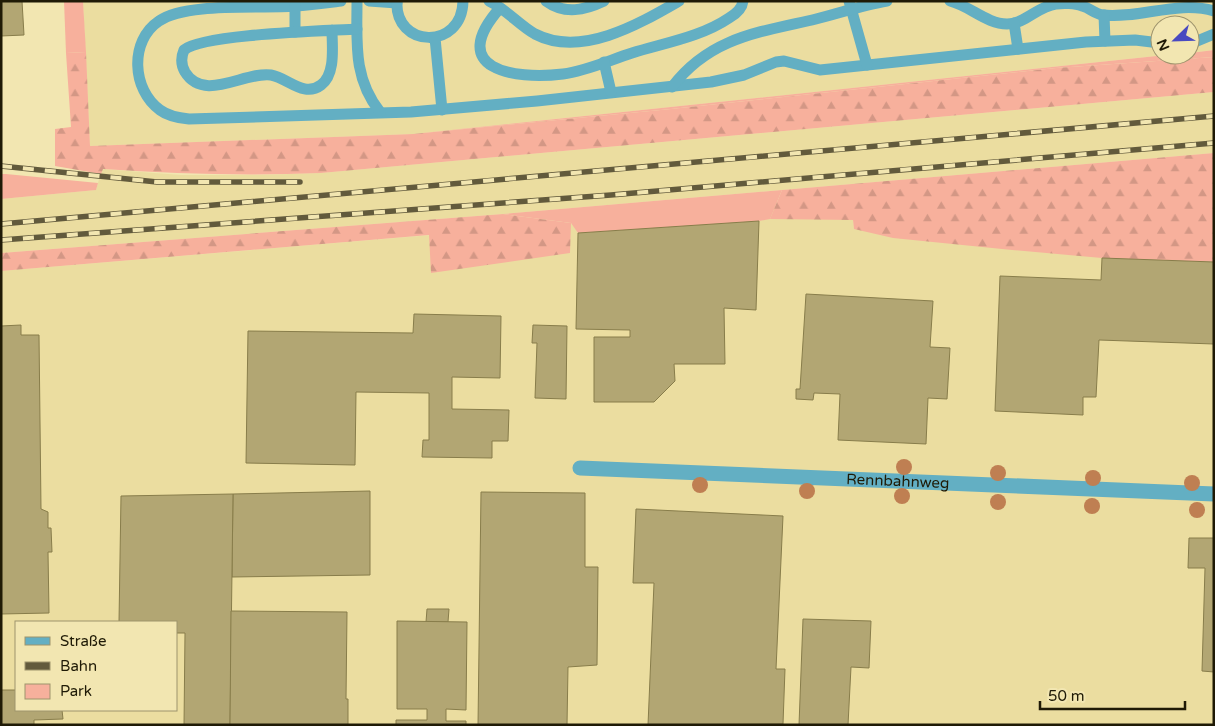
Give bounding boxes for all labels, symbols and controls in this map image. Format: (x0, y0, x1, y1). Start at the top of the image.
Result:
north arrow (1150, 15, 1200, 65)
text: N (1153, 36, 1174, 53)
street label: Rennbahnweg (846, 470, 950, 492)
legend (15, 621, 178, 711)
text: Straße (60, 632, 106, 650)
text: Bahn (60, 657, 97, 675)
scale bar (1040, 678, 1185, 710)
text: Park (60, 682, 92, 700)
text: 50 m (1048, 687, 1085, 705)

